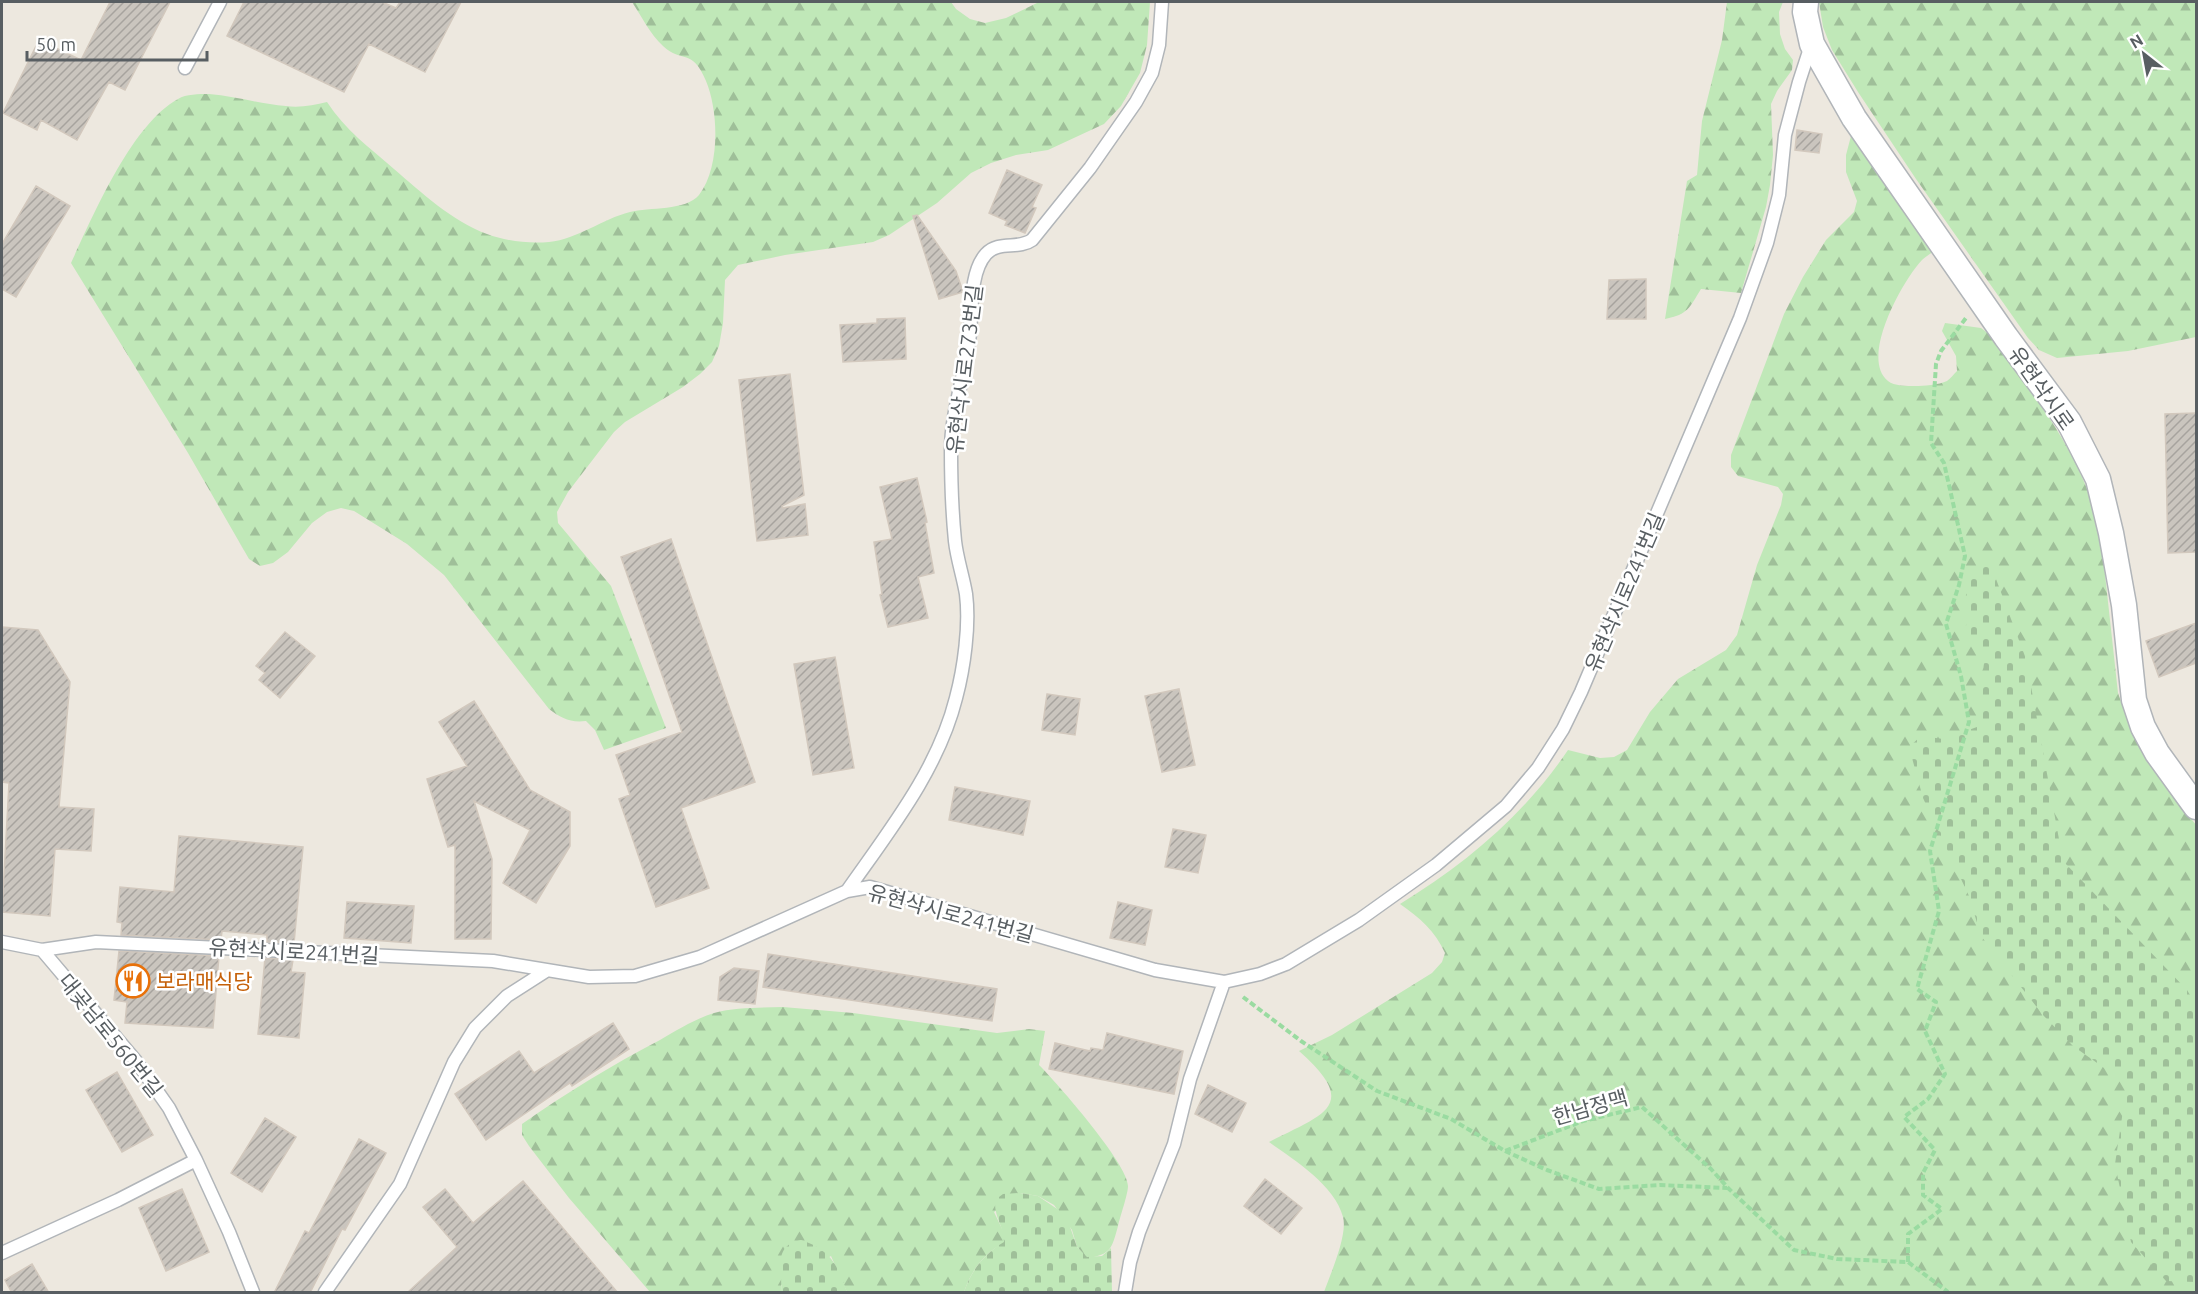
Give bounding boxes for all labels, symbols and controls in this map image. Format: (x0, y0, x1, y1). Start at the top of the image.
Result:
scale bar (27, 24, 207, 62)
north arrow (2114, 24, 2174, 84)
text: N (2127, 30, 2146, 52)
text: 50 m (36, 34, 76, 54)
street label: 유현삭시로273번길 (942, 283, 986, 455)
street label: 유현삭시로 (2004, 342, 2080, 434)
street label: 유현삭시로241번길 (1580, 509, 1668, 675)
street label: 유현삭시로241번길 (865, 879, 1037, 947)
street label: 유현삭시로241번길 (208, 935, 380, 967)
restaurant icon: 보라매식당 (115, 963, 151, 999)
street label: 대곶남로560번길 (54, 969, 168, 1101)
place label: 보라매식당 (156, 969, 253, 993)
street label: 한남정맥 (1550, 1085, 1630, 1129)

